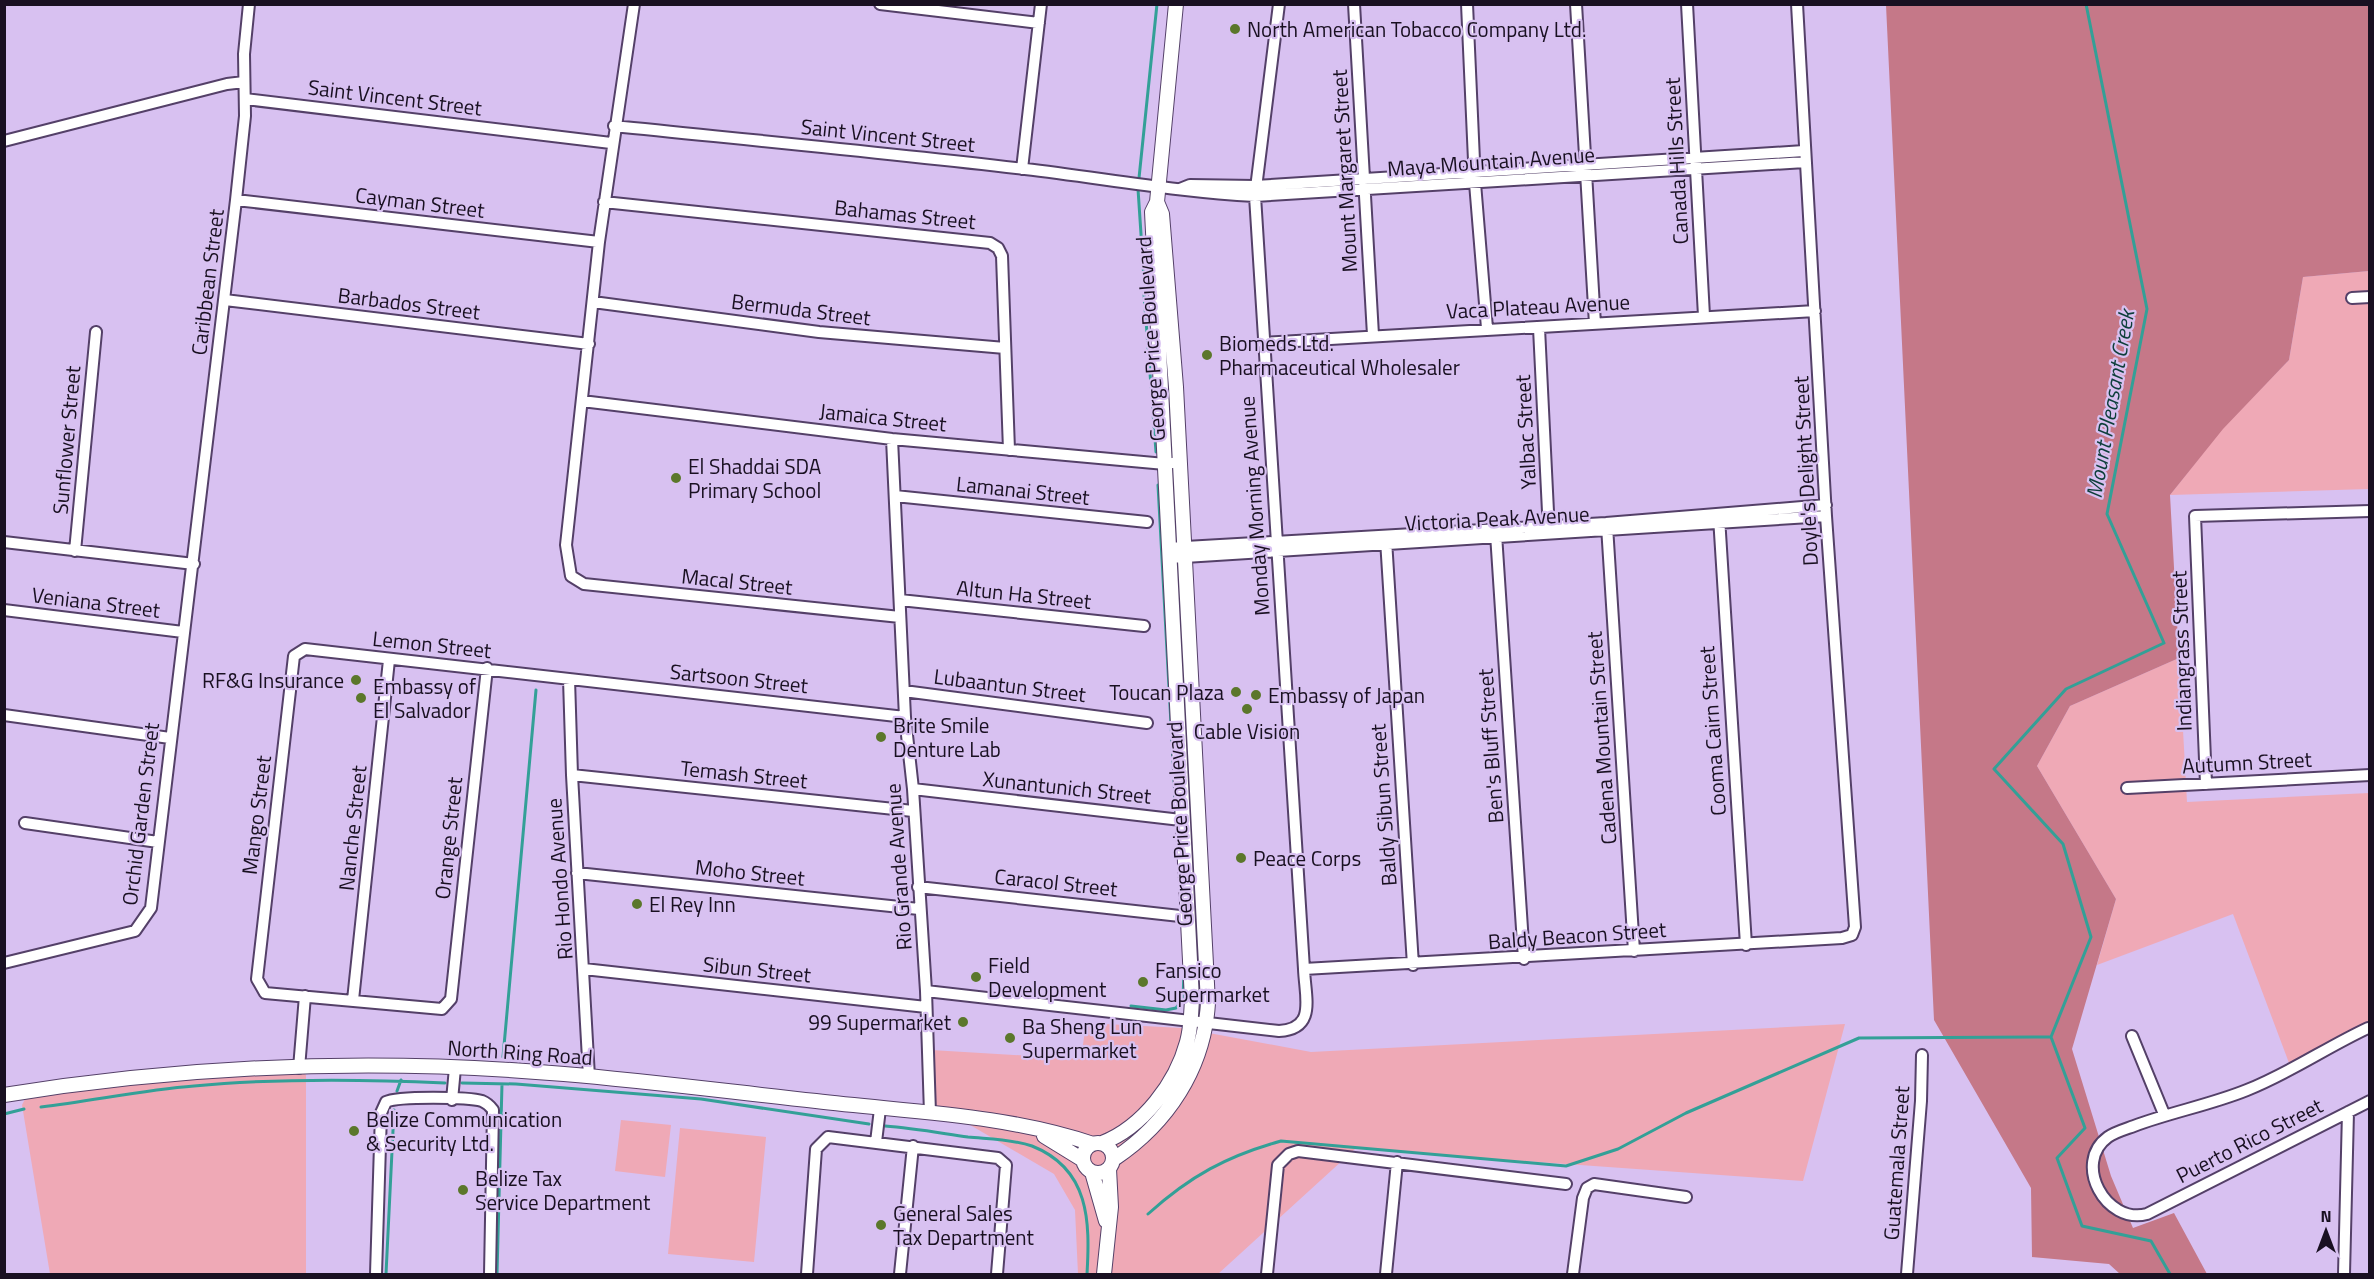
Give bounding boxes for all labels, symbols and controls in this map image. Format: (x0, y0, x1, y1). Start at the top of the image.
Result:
place label: North American Tobacco Company Ltd. (1247, 13, 1586, 45)
marker: North American Tobacco Company Ltd. (1228, 22, 1242, 36)
street label: Mount Margaret Street (1323, 68, 1365, 273)
street label: Saint Vincent Street (306, 70, 484, 124)
street label: Canada Hills Street (1656, 76, 1696, 245)
street label: Saint Vincent Street (799, 110, 977, 160)
street label: Maya Mountain Avenue (1386, 138, 1596, 184)
street label: Cayman Street (353, 178, 487, 226)
street label: Bahamas Street (833, 191, 978, 237)
street label: Caribbean Street (182, 206, 232, 357)
street label: George Price Boulevard (1127, 235, 1173, 443)
street label: Barbados Street (336, 278, 483, 328)
street label: Bermuda Street (730, 285, 873, 333)
street label: Vaca Plateau Avenue (1445, 285, 1631, 327)
water label: Mount Pleasant Creek (2077, 305, 2144, 501)
place label: Biomeds Ltd. Pharmaceutical Wholesaler (1219, 327, 1460, 383)
marker: Biomeds Ltd. Pharmaceutical Wholesaler (1200, 348, 1214, 362)
street label: Sunflower Street (44, 364, 88, 516)
street label: Yalbac Street (1506, 373, 1544, 490)
street label: Doyle's Delight Street (1784, 375, 1826, 567)
street label: Jamaica Street (818, 394, 949, 440)
street label: Monday Morning Avenue (1230, 395, 1278, 617)
place label: El Shaddai SDA Primary School (688, 450, 822, 506)
street label: Lamanai Street (955, 467, 1092, 513)
marker: El Shaddai SDA Primary School (669, 471, 683, 485)
street label: Victoria Peak Avenue (1404, 497, 1590, 539)
street label: Macal Street (680, 559, 795, 603)
street label: Indiangrass Street (2162, 569, 2200, 732)
street label: Altun Ha Street (955, 571, 1094, 617)
street label: Veniana Street (30, 578, 163, 626)
street label: Lemon Street (371, 622, 494, 666)
street label: Cadena Mountain Street (1578, 630, 1624, 846)
street label: Cooma Cairn Street (1690, 645, 1734, 817)
street label: Sartsoon Street (668, 655, 810, 701)
street label: Lubaantun Street (932, 660, 1088, 710)
place label: RF&G Insurance (202, 664, 344, 696)
street label: Ben's Bluff Street (1469, 667, 1511, 824)
place label: Embassy of El Salvador (373, 670, 476, 726)
marker: RF&G Insurance (349, 673, 363, 687)
place label: Toucan Plaza (1109, 676, 1224, 708)
place label: Embassy of Japan (1268, 679, 1425, 711)
marker: Toucan Plaza (1229, 685, 1243, 699)
marker: Embassy of Japan (1249, 688, 1263, 702)
marker: Embassy of El Salvador (354, 691, 368, 705)
marker: Cable Vision (1240, 702, 1254, 716)
place label: Brite Smile Denture Lab (893, 709, 1001, 765)
place label: Cable Vision (1194, 715, 1300, 747)
street label: Orchid Garden Street (113, 720, 167, 907)
street label: George Price Boulevard (1158, 721, 1200, 927)
street label: Baldy Sibun Street (1361, 722, 1405, 887)
marker: Brite Smile Denture Lab (874, 730, 888, 744)
street label: Autumn Street (2181, 743, 2313, 781)
street label: Temash Street (679, 751, 810, 797)
street label: Mango Street (233, 753, 279, 877)
street label: Xunantunich Street (981, 762, 1153, 812)
street label: Nanche Street (330, 763, 375, 892)
street label: Orange Street (426, 775, 470, 901)
street label: Rio Grande Avenue (876, 782, 920, 952)
street label: Rio Hondo Avenue (537, 797, 581, 961)
place label: Peace Corps (1253, 842, 1361, 874)
street label: Moho Street (694, 850, 807, 894)
marker: Peace Corps (1234, 851, 1248, 865)
street label: Caracol Street (993, 860, 1120, 904)
place label: El Rey Inn (649, 888, 736, 920)
marker: El Rey Inn (630, 897, 644, 911)
street label: Baldy Beacon Street (1487, 913, 1668, 957)
street label: Sibun Street (702, 947, 813, 991)
place label: Field Development (988, 949, 1107, 1005)
place label: Fansico Supermarket (1155, 954, 1270, 1010)
marker: Field Development (969, 970, 983, 984)
marker: Fansico Supermarket (1136, 975, 1150, 989)
place label: 99 Supermarket (808, 1006, 952, 1038)
place label: Ba Sheng Lun Supermarket (1022, 1010, 1142, 1066)
marker: 99 Supermarket (956, 1015, 970, 1029)
street label: North Ring Road (446, 1031, 594, 1073)
marker: Ba Sheng Lun Supermarket (1003, 1031, 1017, 1045)
street label: Guatemala Street (1875, 1084, 1917, 1241)
street label: Puerto Rico Street (2170, 1089, 2329, 1191)
place label: Belize Communication & Security Ltd. (366, 1103, 562, 1159)
marker: Belize Communication & Security Ltd. (347, 1124, 361, 1138)
place label: Belize Tax Service Department (475, 1162, 651, 1218)
marker: Belize Tax Service Department (456, 1183, 470, 1197)
place label: General Sales Tax Department (893, 1197, 1035, 1253)
north arrow (2296, 1201, 2356, 1261)
text: N (2320, 1204, 2332, 1228)
marker: General Sales Tax Department (874, 1218, 888, 1232)

